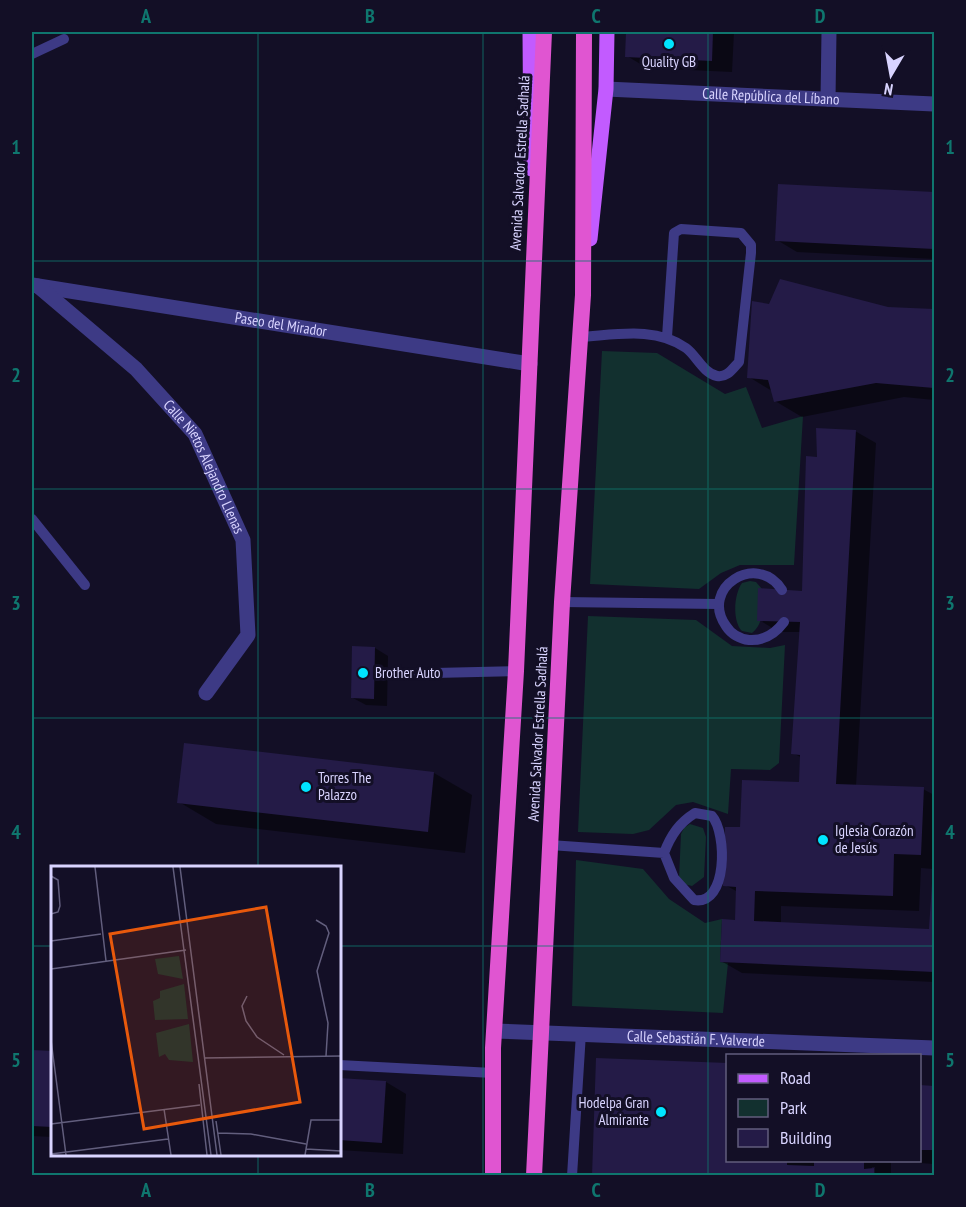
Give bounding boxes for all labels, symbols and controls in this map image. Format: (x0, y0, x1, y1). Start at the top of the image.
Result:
text: A (140, 3, 152, 29)
text: B (365, 3, 375, 29)
text: C (591, 3, 601, 29)
text: D (815, 3, 826, 29)
marker: Quality GB (662, 37, 676, 51)
north arrow (861, 45, 921, 105)
place label: Quality GB (642, 52, 696, 71)
street label: Avenida Salvador Estrella Sadhalá (505, 75, 534, 251)
text: N (882, 79, 894, 100)
street label: Calle República del Líbano (702, 83, 840, 109)
text: 1 (11, 134, 21, 160)
text: 1 (945, 134, 955, 160)
street label: Paseo del Mirador (234, 307, 329, 341)
text: 2 (11, 362, 21, 388)
text: 2 (945, 362, 955, 388)
street label: Calle Nietos Alejandro Llenas (159, 395, 249, 537)
text: 3 (11, 590, 21, 616)
text: 3 (945, 590, 955, 616)
street label: Avenida Salvador Estrella Sadhalá (523, 646, 552, 822)
place label: Brother Auto (375, 663, 441, 682)
marker: Brother Auto (356, 666, 370, 680)
place label: Torres The Palazzo (318, 768, 371, 804)
marker: Torres The Palazzo (299, 780, 313, 794)
text: 4 (11, 819, 21, 845)
text: 4 (945, 819, 955, 845)
place label: Iglesia Corazón de Jesús (835, 821, 914, 857)
marker: Iglesia Corazón de Jesús (816, 833, 830, 847)
inset map (51, 866, 340, 1156)
street label: Calle Sebastián F. Valverde (627, 1026, 765, 1050)
text: 5 (11, 1047, 21, 1073)
text: 5 (945, 1047, 955, 1073)
legend (726, 1054, 921, 1162)
text: Road (780, 1066, 811, 1089)
place label: Hodelpa Gran Almirante (579, 1093, 649, 1129)
text: Park (780, 1096, 807, 1119)
marker: Hodelpa Gran Almirante (654, 1105, 668, 1119)
text: Building (780, 1126, 832, 1149)
text: A (140, 1177, 152, 1203)
text: B (365, 1177, 375, 1203)
text: C (591, 1177, 601, 1203)
text: D (815, 1177, 826, 1203)

